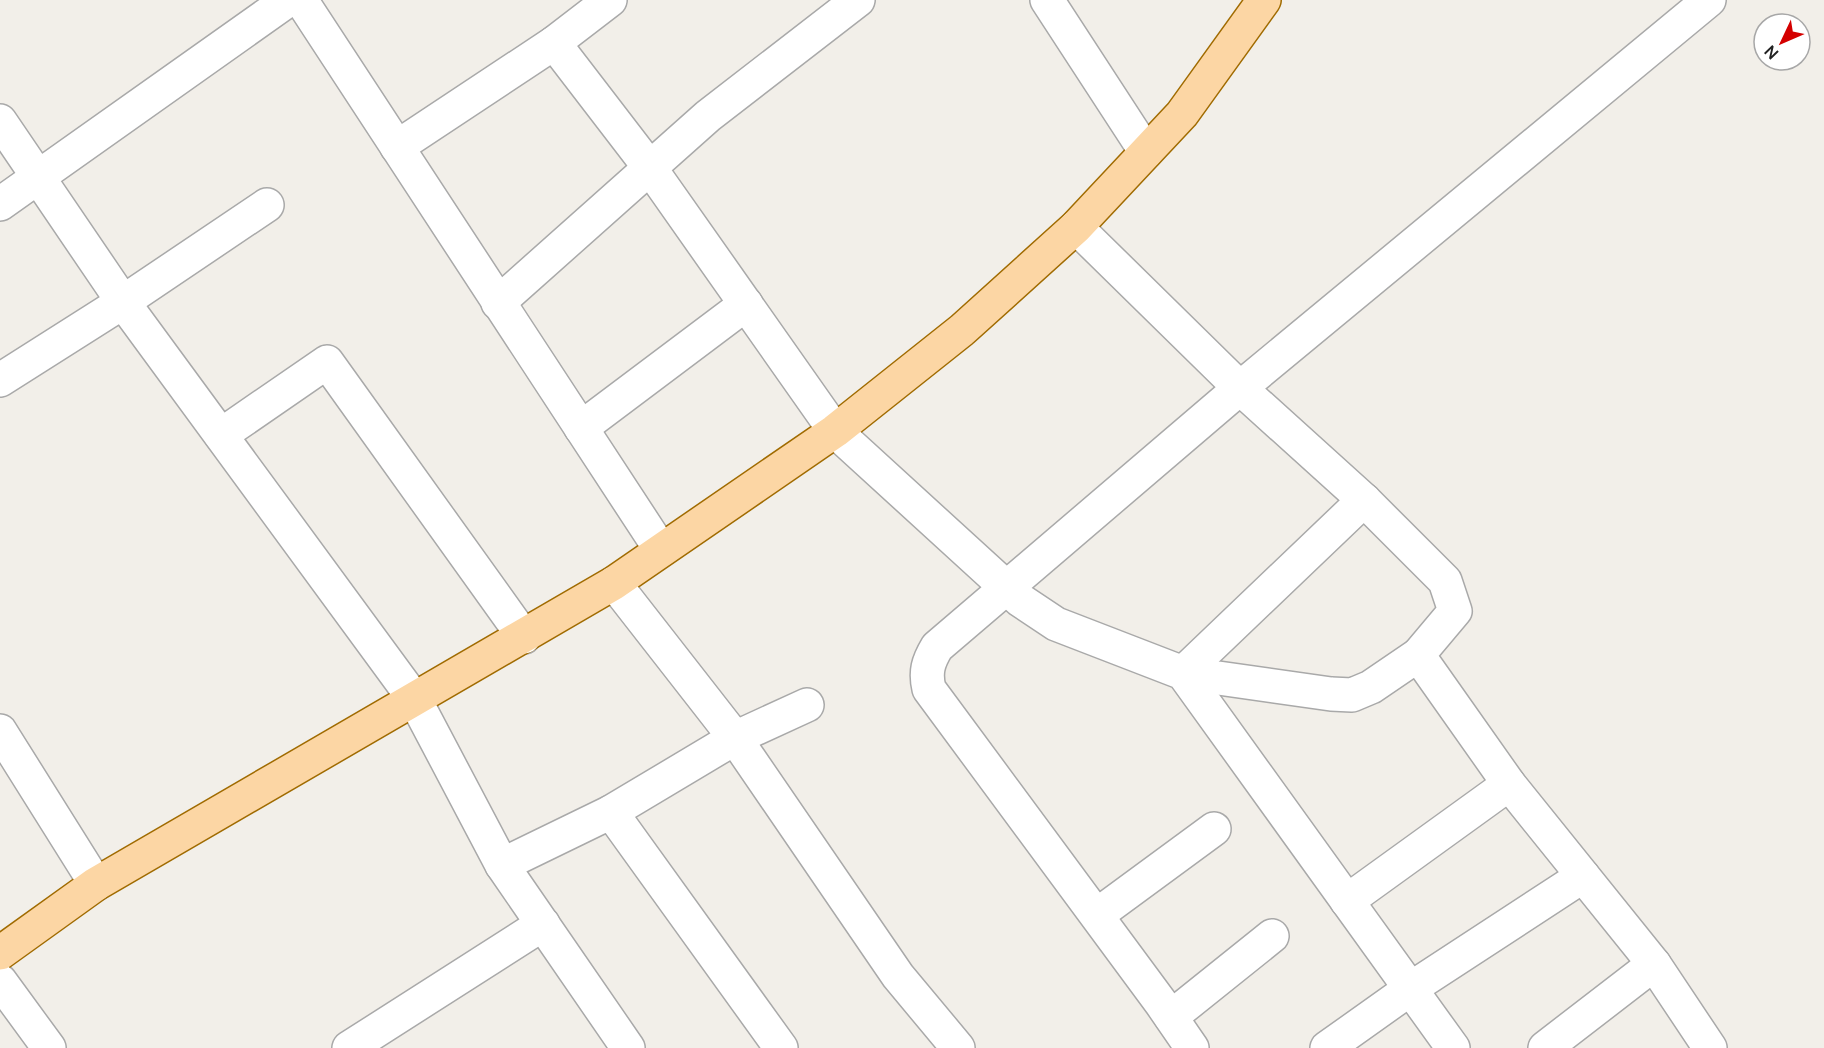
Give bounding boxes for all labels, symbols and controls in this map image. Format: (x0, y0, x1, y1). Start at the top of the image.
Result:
north arrow (1752, 12, 1812, 72)
text: N (1759, 41, 1783, 64)

